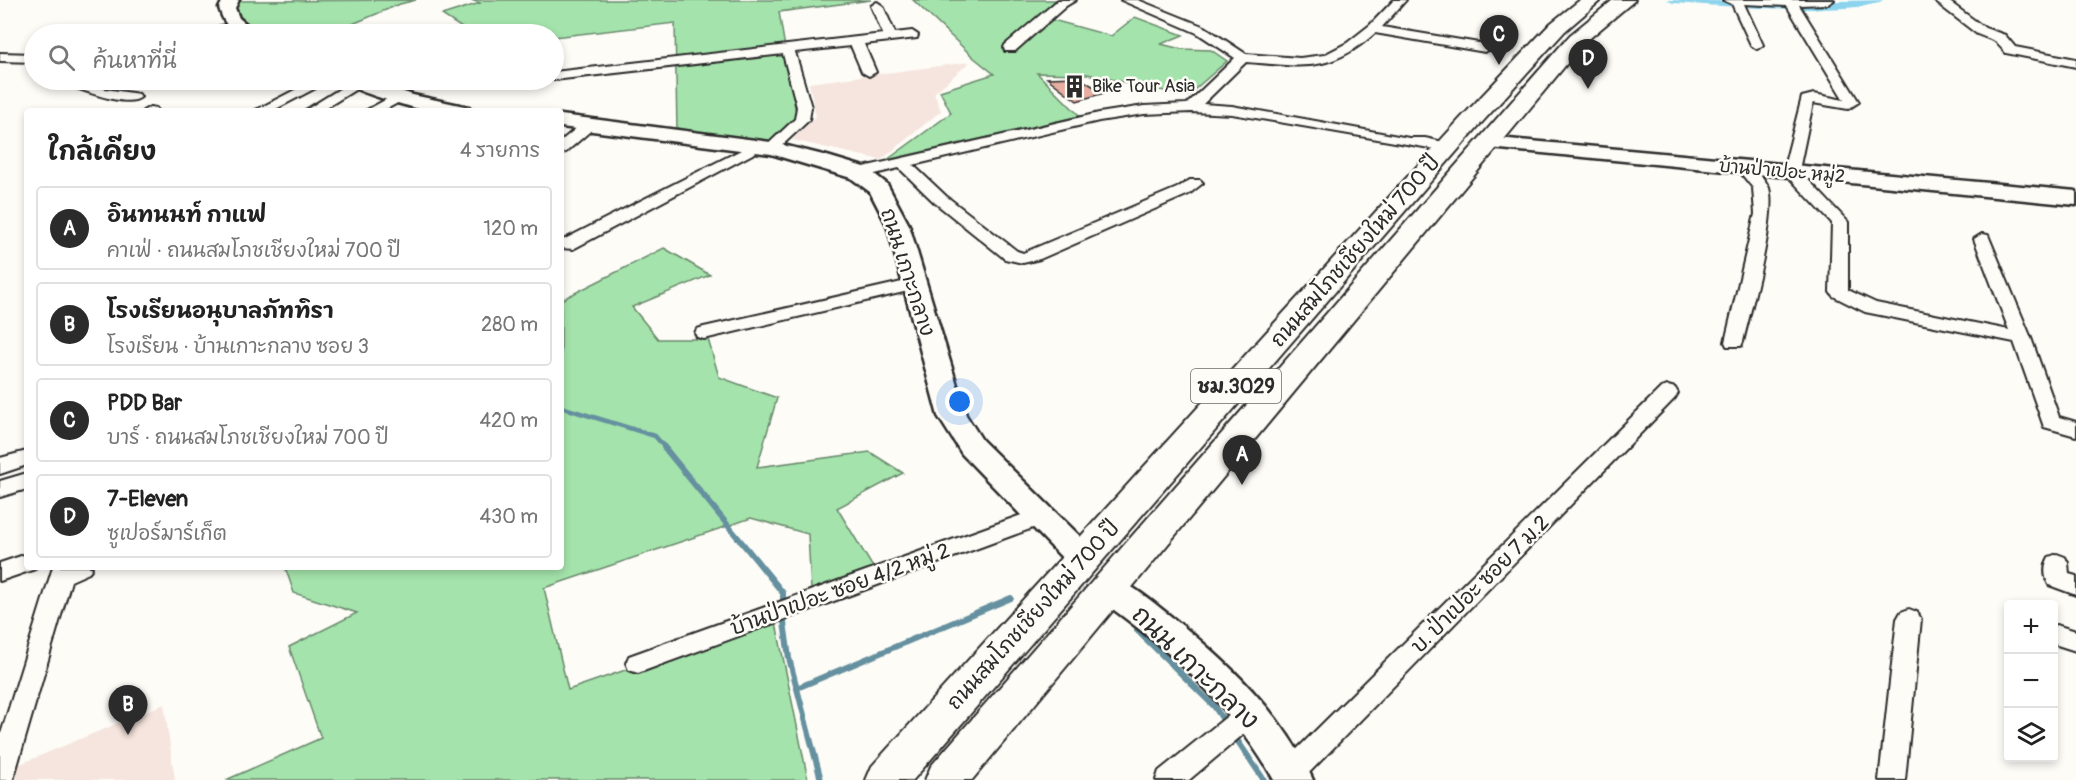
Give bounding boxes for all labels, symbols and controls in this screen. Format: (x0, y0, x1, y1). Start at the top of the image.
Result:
pin: C (1480, 16, 1518, 65)
search box (24, 24, 564, 90)
pin: D (1568, 40, 1608, 89)
icon: search (45, 41, 78, 74)
text: ค้นหาที่นี่ (93, 47, 177, 75)
building icon: Bike Tour Asia (1061, 73, 1087, 99)
place label: Bike Tour Asia (1092, 75, 1195, 98)
text: ใกล้เคียง (48, 136, 156, 168)
text: 4 รายการ (460, 138, 540, 163)
street label: ถนนสมโภชเชียงใหม่ 700 ปี (1265, 150, 1446, 353)
street label: บ้านป่าเปอะ หมู่2 (1718, 154, 1846, 190)
text: อินทนนท์ กาแฟ (107, 201, 266, 229)
street label: ถนน เกาะกลาง (874, 205, 941, 340)
text: A (63, 216, 76, 241)
text: 120 m (483, 216, 538, 241)
text: คาเฟ่ · ถนนสมโภชเชียงใหม่ 700 ปี (107, 238, 401, 263)
text: โรงเรียนอนุบาลภัททิรา (107, 297, 333, 325)
text: B (64, 312, 75, 337)
text: 280 m (481, 312, 538, 337)
text: โรงเรียน · บ้านเกาะกลาง ซอย 3 (107, 334, 369, 359)
road number: ชม.3029 (1191, 369, 1281, 403)
your location (945, 387, 974, 416)
text: PDD Bar (107, 389, 182, 417)
text: C (63, 408, 76, 433)
text: 420 m (479, 408, 538, 433)
text: บาร์ · ถนนสมโภชเชียงใหม่ 700 ปี (107, 425, 389, 450)
pin: A (1222, 436, 1262, 485)
text: 7-Eleven (107, 485, 188, 513)
text: D (63, 504, 76, 529)
text: 430 m (479, 504, 538, 529)
street label: บ. ป่าเปอะ ซอย 7 ม.2 (1405, 509, 1555, 659)
street label: ถนนสมโภชเชียงใหม่ 700 ปี (941, 515, 1126, 716)
text: ซูเปอร์มาร์เก็ต (107, 521, 227, 546)
street label: บ้านป่าเปอะ ซอย 4/2 หมู่ 2 (727, 537, 954, 644)
street label: ถนน เกาะกลาง (1125, 599, 1266, 736)
map controls (2004, 600, 2058, 762)
button: + (2004, 600, 2058, 654)
button: − (2004, 654, 2058, 708)
pin: B (108, 686, 148, 735)
button: layers (2004, 708, 2058, 762)

